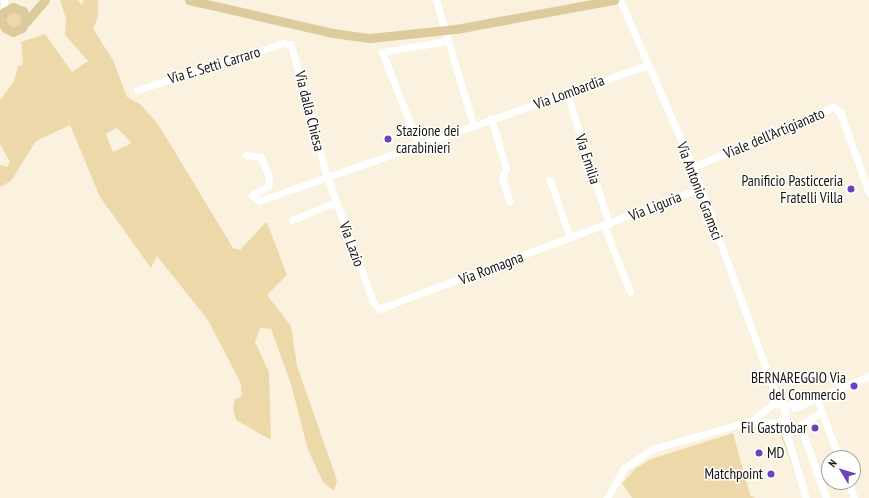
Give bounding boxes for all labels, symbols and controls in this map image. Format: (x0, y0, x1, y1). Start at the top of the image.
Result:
street label: Via E. Setti Carraro (165, 42, 263, 88)
street label: Via dalla Chiesa (291, 69, 329, 153)
street label: Via Lombardia (531, 71, 607, 113)
street label: Viale dell'Artigianato (721, 104, 827, 162)
place label: Stazione dei carabinieri (396, 121, 460, 156)
street label: Via Emilia (571, 132, 605, 186)
marker: Stazione dei carabinieri (383, 134, 393, 144)
street label: Via Antonio Gramsci (673, 139, 727, 243)
place label: Panificio Pasticceria Fratelli Villa (741, 171, 843, 206)
marker: Panificio Pasticceria Fratelli Villa (846, 184, 856, 194)
street label: Via Liguria (626, 187, 684, 225)
street label: Via Lazio (336, 219, 368, 269)
street label: Via Romagna (456, 248, 526, 288)
place label: BERNAREGGIO Via del Commercio (751, 368, 846, 403)
marker: BERNAREGGIO Via del Commercio (849, 381, 859, 391)
place label: Fil Gastrobar (741, 419, 807, 437)
marker: Fil Gastrobar (810, 423, 820, 433)
place label: MD (767, 444, 784, 462)
marker: MD (754, 448, 764, 458)
north arrow (821, 450, 861, 490)
text: N (825, 457, 840, 470)
place label: Matchpoint (705, 465, 763, 483)
marker: Matchpoint (766, 469, 776, 479)

